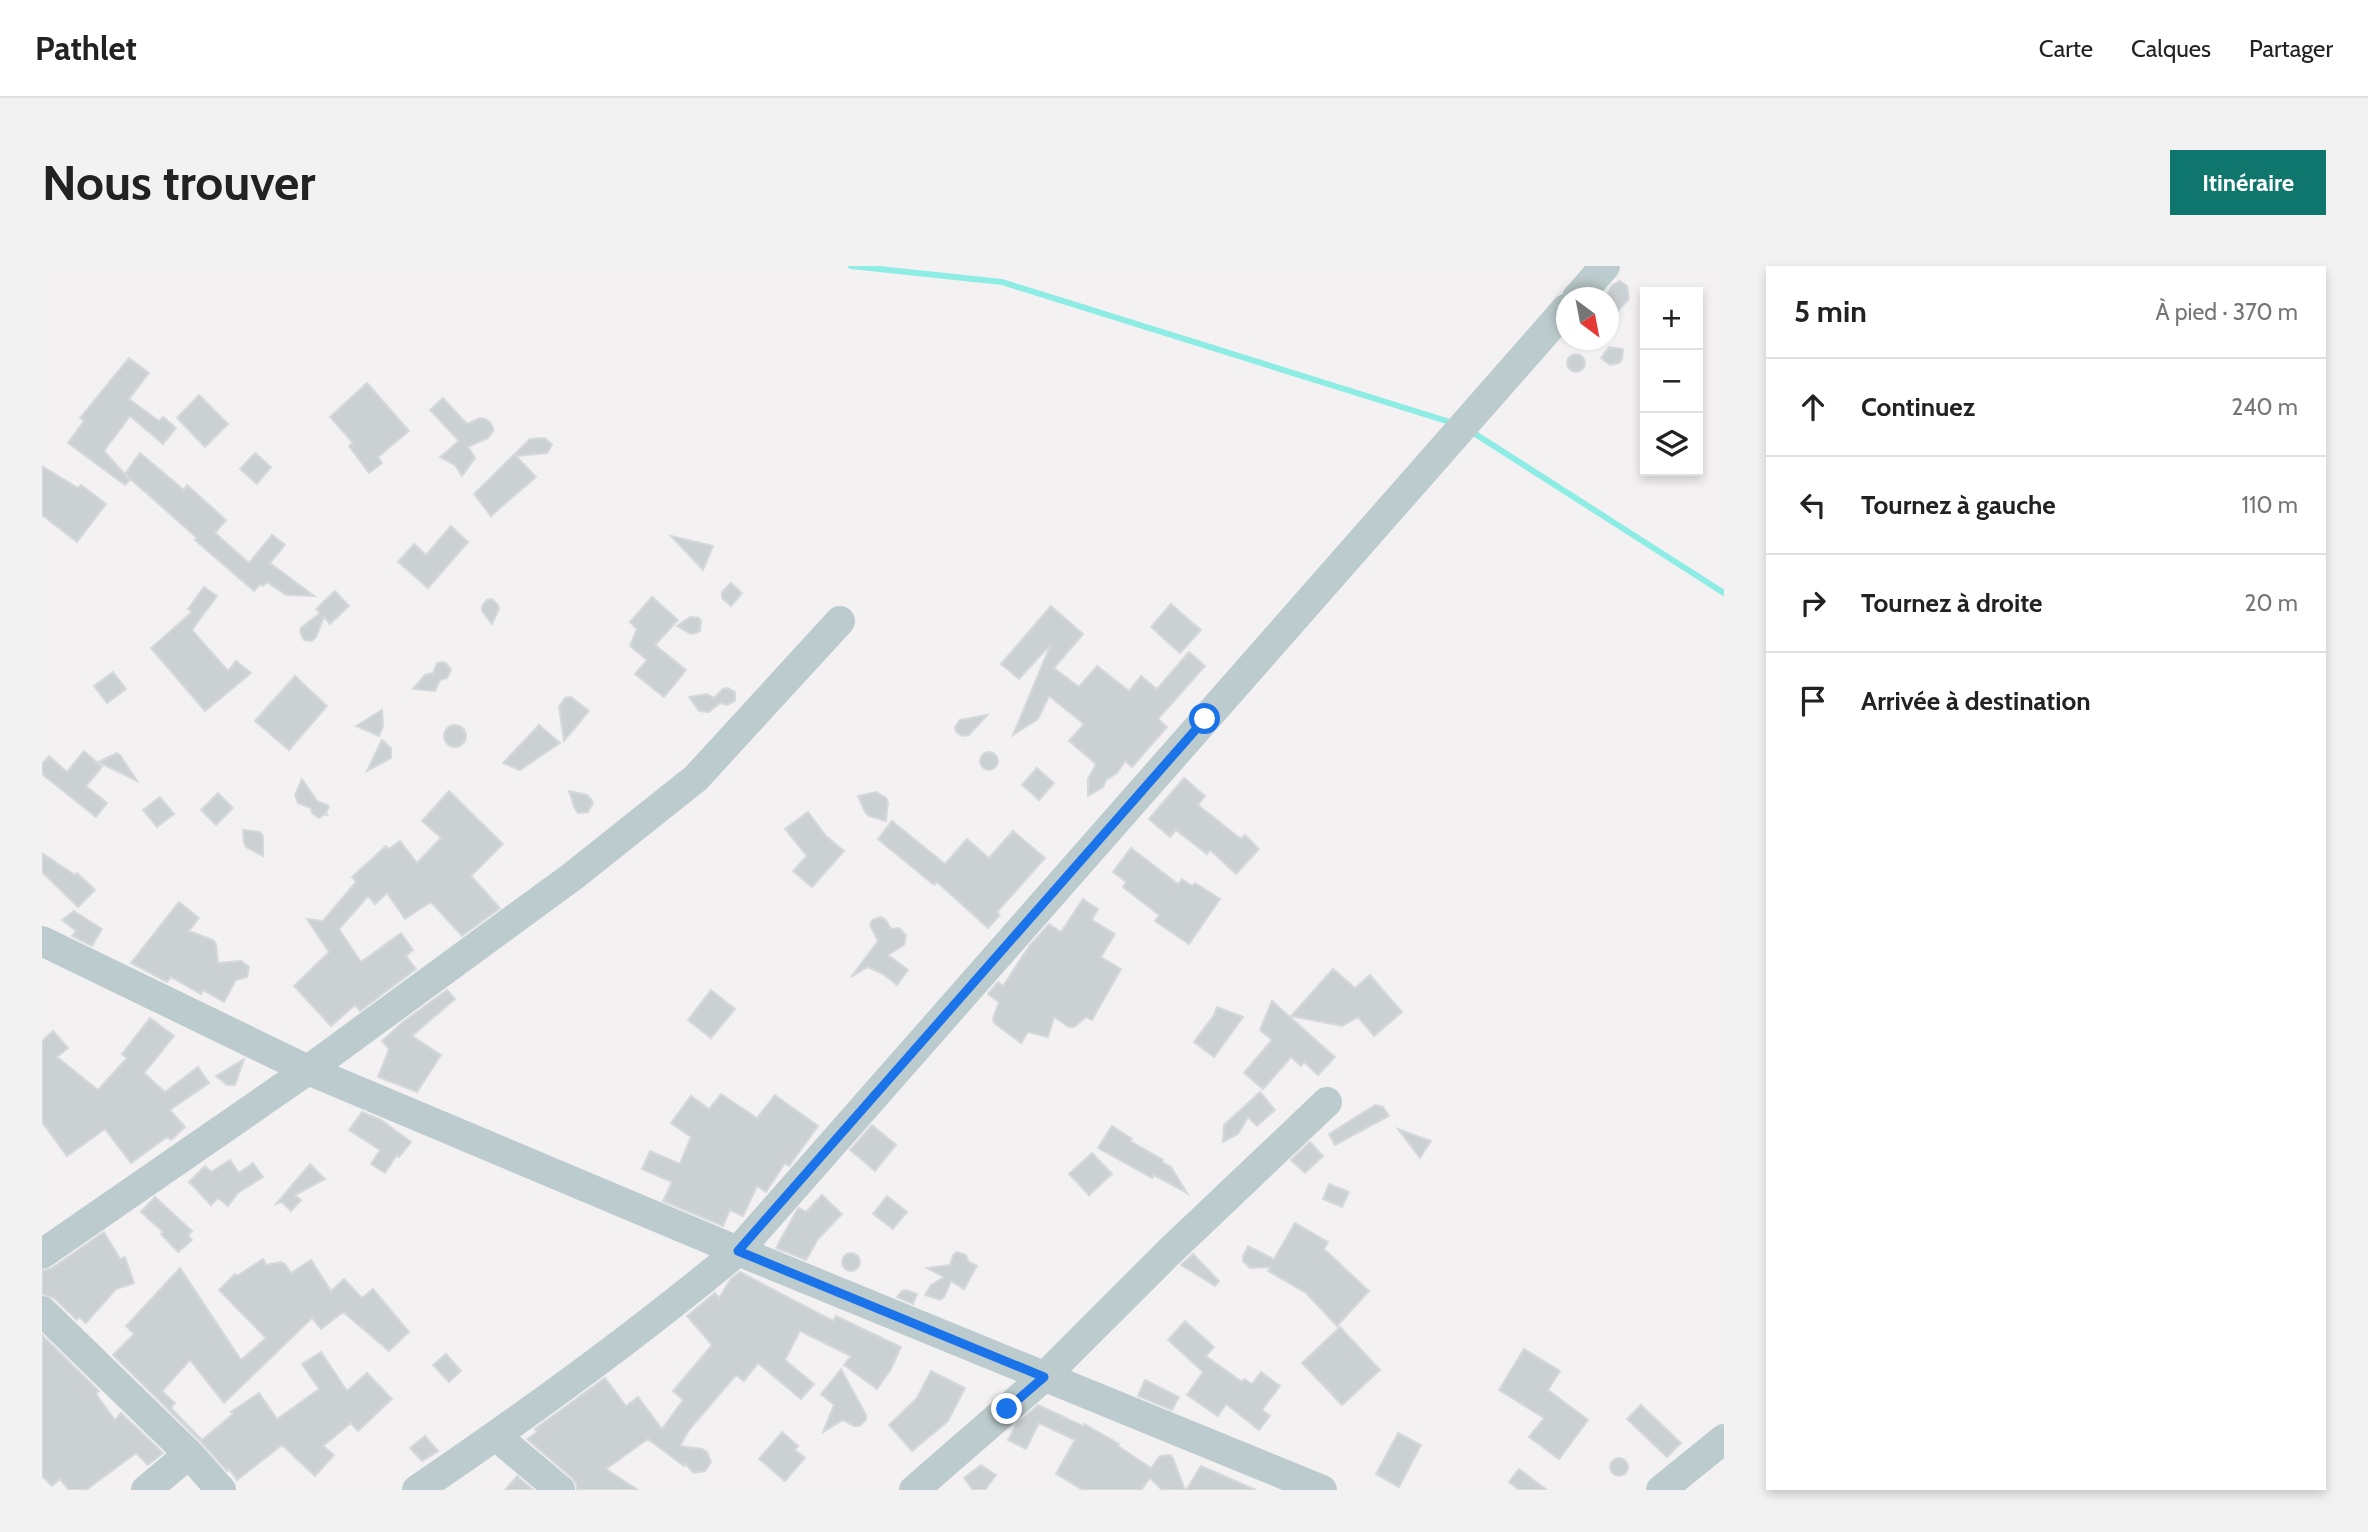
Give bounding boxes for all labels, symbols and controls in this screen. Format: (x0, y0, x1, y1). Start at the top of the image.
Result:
text: Pathlet (35, 28, 137, 68)
text: Carte (2039, 34, 2093, 63)
text: Calques (2131, 34, 2211, 63)
text: Partager (2249, 34, 2333, 63)
button: Itinéraire (2170, 150, 2326, 215)
text: Nous trouver (42, 153, 316, 212)
north arrow (1556, 287, 1619, 350)
map controls (1640, 287, 1703, 476)
button: + (1640, 287, 1703, 350)
text: 5 min (1794, 293, 1867, 330)
text: À pied · 370 m (2155, 298, 2298, 326)
button: − (1640, 350, 1703, 413)
icon: ahead (1794, 388, 1832, 426)
text: Continuez (1861, 391, 1975, 423)
text: 240 m (2231, 393, 2298, 421)
button: layers (1640, 413, 1703, 476)
icon: left (1794, 486, 1832, 524)
text: Tournez à gauche (1861, 489, 2056, 521)
text: 110 m (2242, 491, 2298, 519)
icon: right (1794, 584, 1832, 622)
text: Tournez à droite (1861, 587, 2043, 619)
text: 20 m (2245, 589, 2298, 617)
icon: arrive (1794, 682, 1832, 720)
text: Arrivée à destination (1861, 685, 2091, 717)
route start (1189, 703, 1220, 734)
route end (991, 1393, 1022, 1424)

